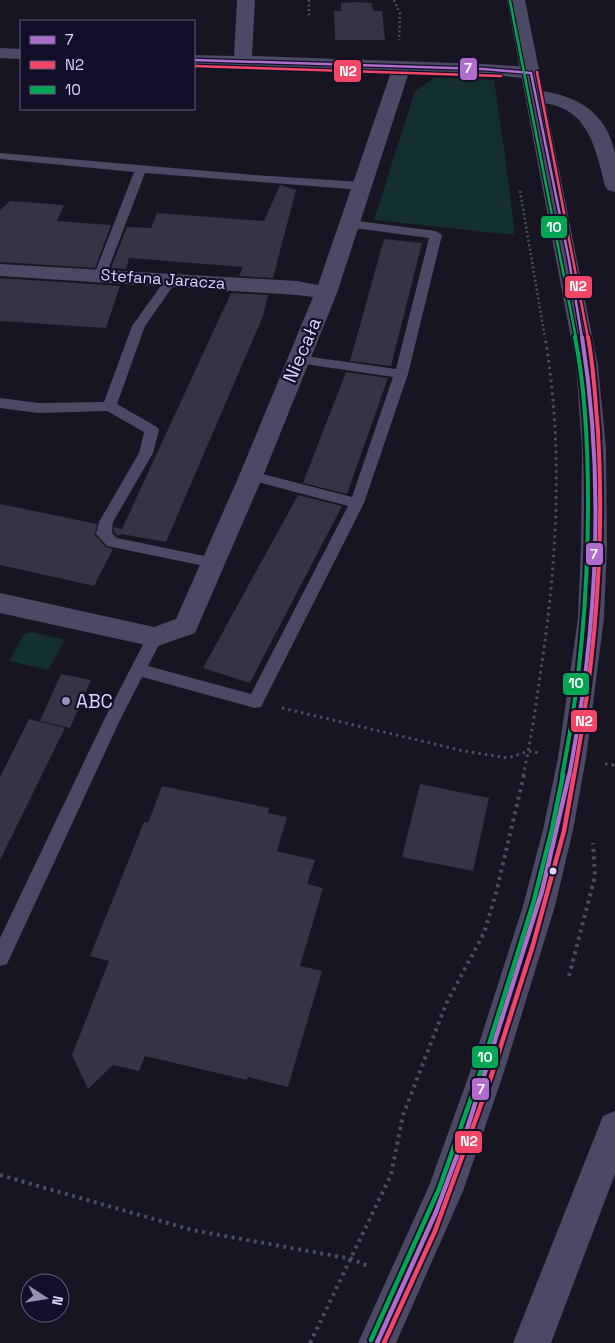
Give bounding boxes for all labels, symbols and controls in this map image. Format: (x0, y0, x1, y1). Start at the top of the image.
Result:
legend (20, 20, 195, 110)
text: 7 (65, 30, 73, 49)
text: N2 (65, 55, 84, 74)
line badge: 7 (459, 57, 478, 81)
line badge: N2 (333, 59, 362, 83)
text: 7 (464, 59, 472, 77)
text: N2 (339, 62, 357, 80)
text: 10 (65, 80, 81, 99)
line badge: 10 (540, 215, 568, 239)
text: 10 (546, 218, 562, 236)
street label: Stefana Jaracza (100, 264, 226, 294)
line badge: N2 (564, 275, 593, 299)
text: N2 (569, 277, 587, 295)
street label: Niecała (277, 313, 327, 386)
line badge: 7 (585, 542, 604, 566)
text: 7 (590, 545, 598, 563)
line badge: 10 (562, 672, 590, 696)
text: 10 (568, 674, 584, 692)
place label: ABC (76, 689, 113, 714)
marker: ABC (60, 695, 72, 707)
line badge: N2 (570, 709, 598, 733)
text: N2 (575, 712, 593, 730)
unlabelled marker (548, 866, 558, 876)
line badge: 10 (471, 1045, 499, 1069)
text: 10 (477, 1048, 493, 1066)
line badge: 7 (471, 1077, 490, 1101)
text: 7 (477, 1080, 485, 1098)
line badge: N2 (454, 1130, 483, 1154)
text: N2 (460, 1132, 478, 1150)
north arrow (20, 1273, 70, 1323)
text: N (48, 1294, 67, 1307)

